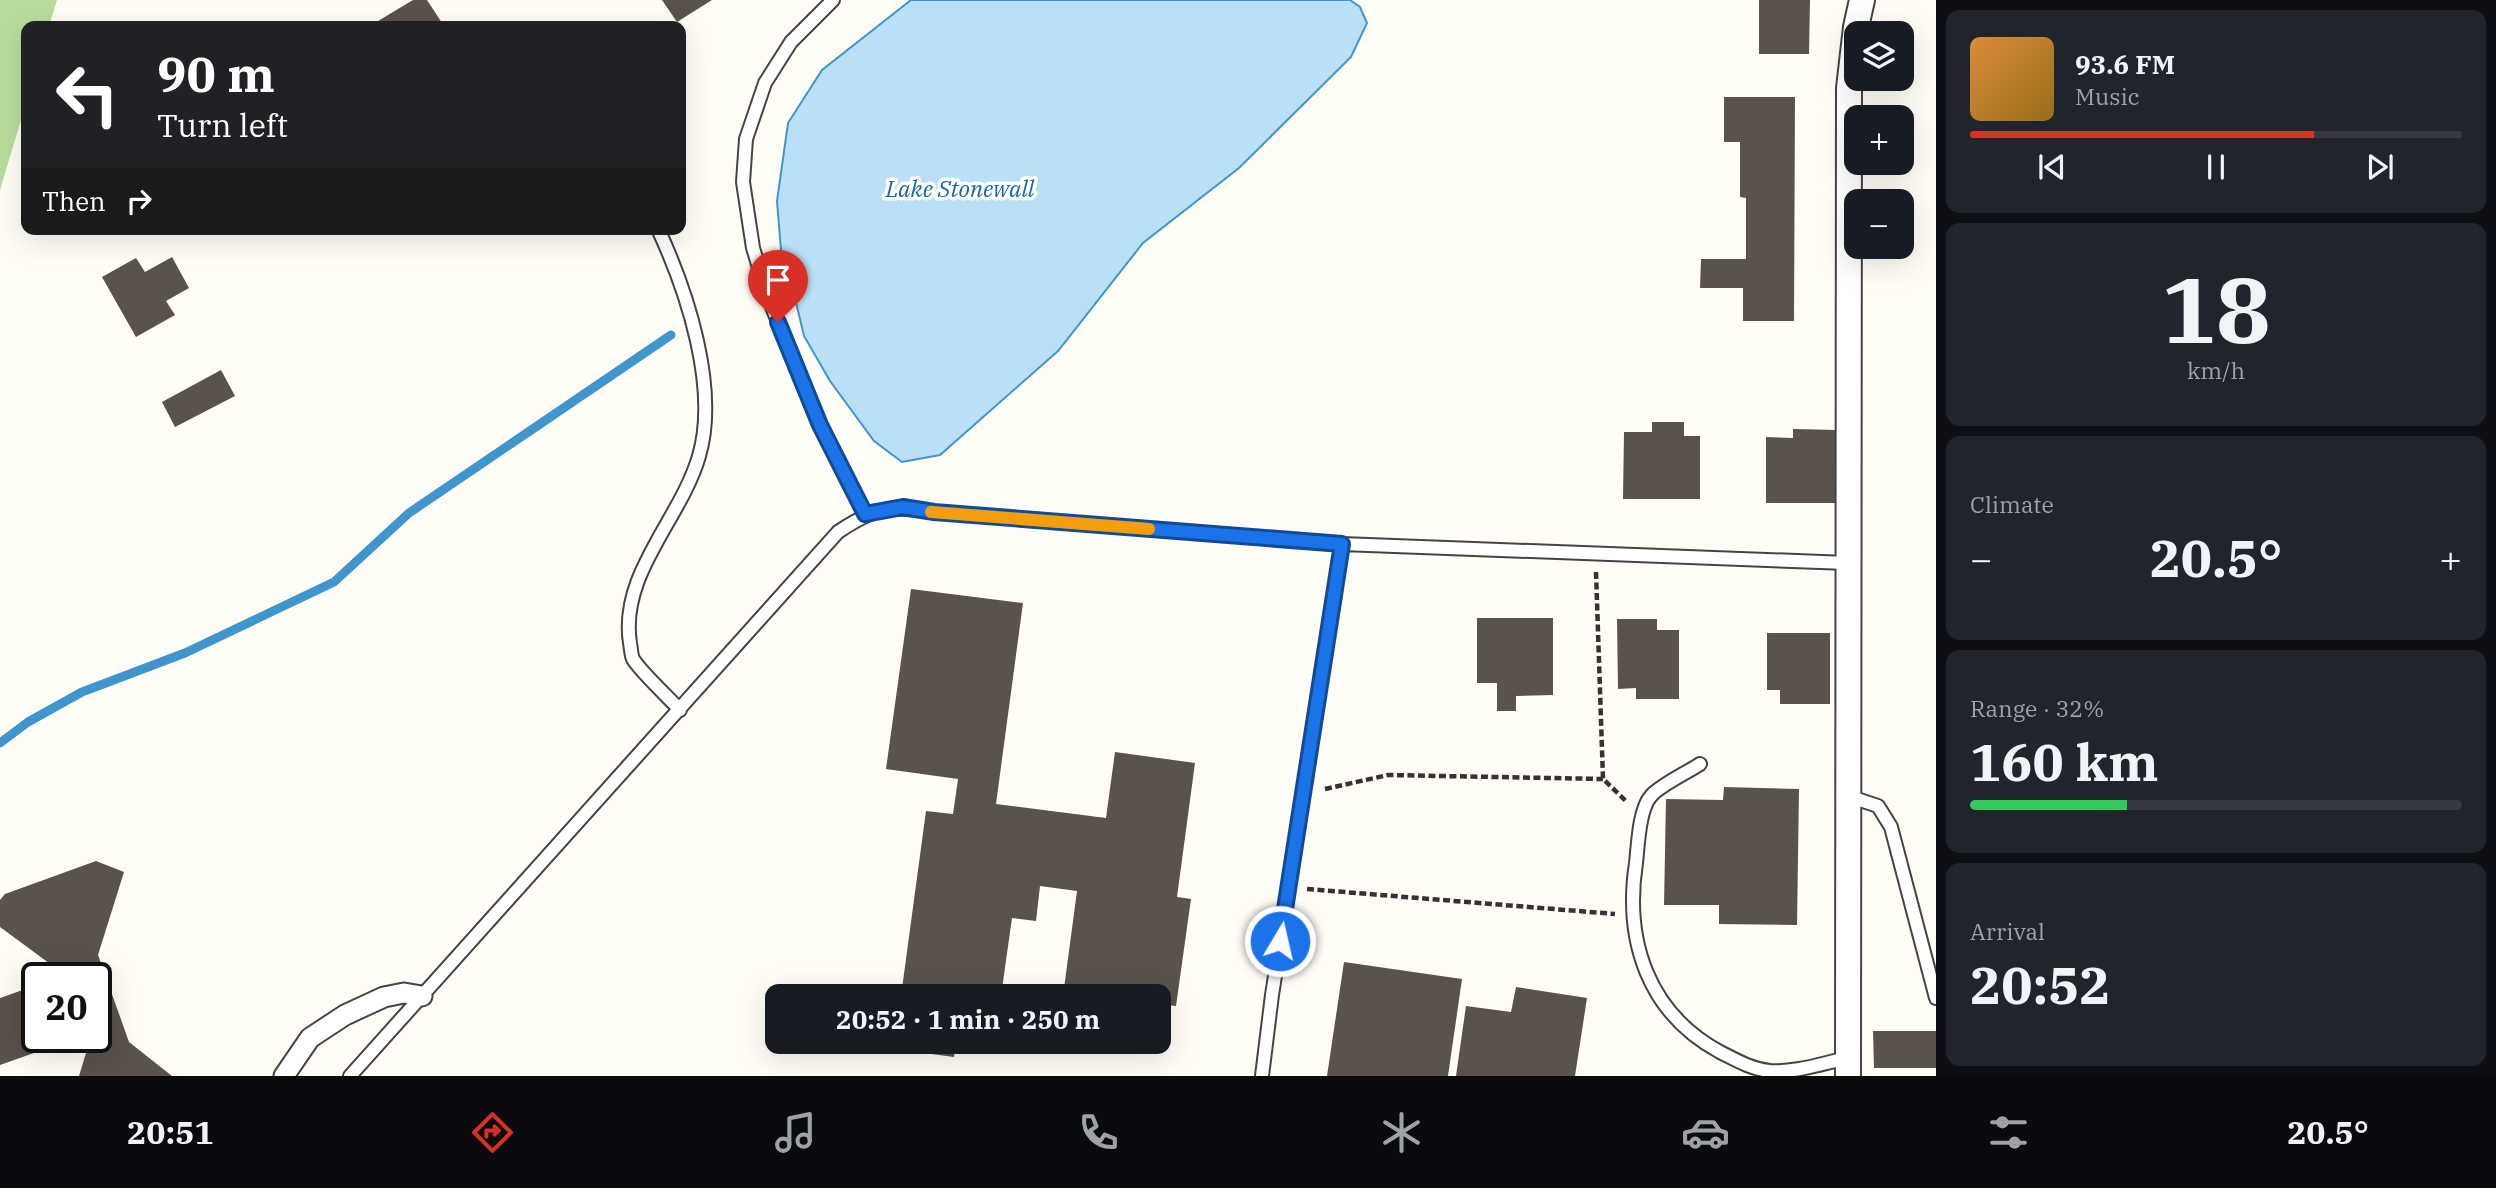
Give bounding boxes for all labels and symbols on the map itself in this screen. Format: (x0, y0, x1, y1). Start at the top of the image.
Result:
water label: Lake Stonewall (885, 173, 1035, 203)
pin (748, 250, 808, 322)
position arrow (1243, 904, 1317, 978)
speed limit sign: 20 (21, 962, 112, 1053)

